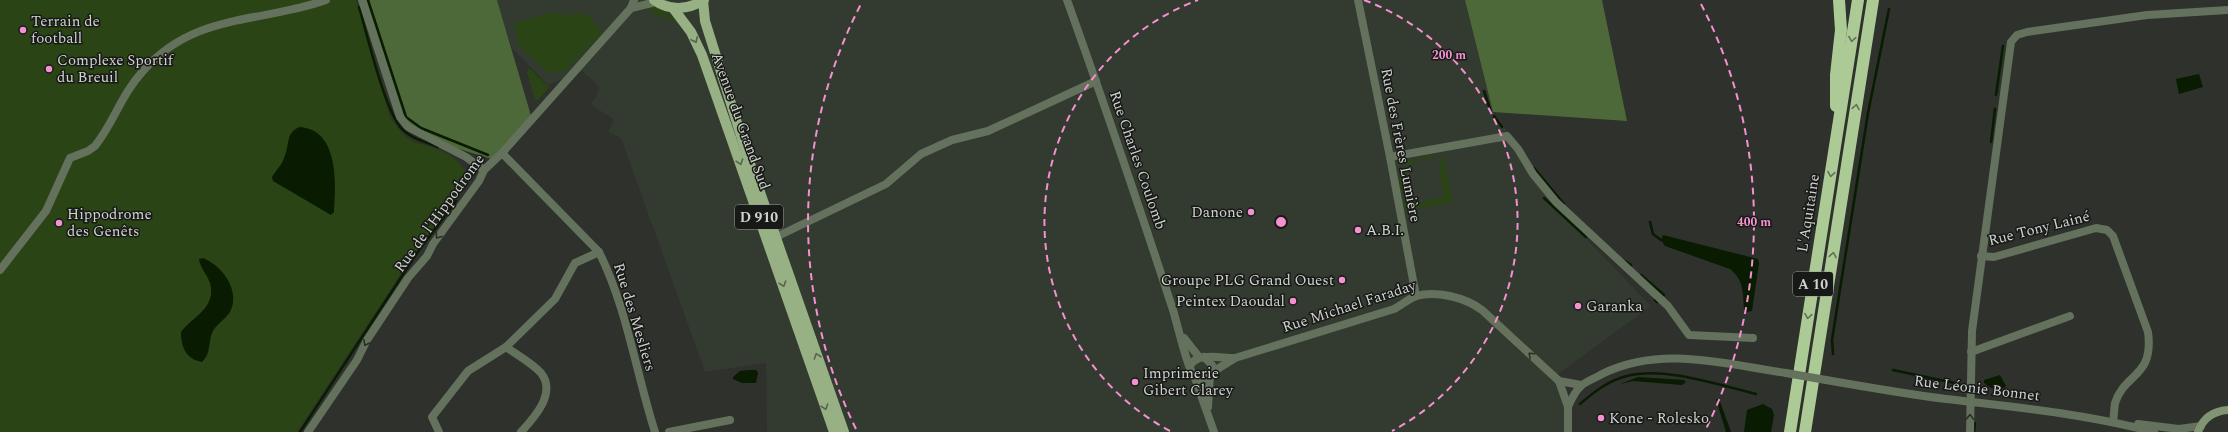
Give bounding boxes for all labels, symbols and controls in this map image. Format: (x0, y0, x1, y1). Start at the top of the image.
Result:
place label: Terrain de football (31, 10, 100, 50)
marker: Terrain de football (18, 25, 28, 35)
one-way arrow (690, 35, 698, 43)
one-way arrow (1848, 35, 1857, 42)
text: 200 m (1432, 46, 1466, 65)
place label: Complexe Sportif du Breuil (57, 49, 175, 89)
street label: Avenue du Grand Sud (705, 49, 776, 193)
marker: Complexe Sportif du Breuil (44, 64, 54, 74)
street label: Rue des Frères Lumière (1374, 66, 1427, 224)
street label: Rue Charles Coulomb (1103, 88, 1172, 233)
one-way arrow (1852, 104, 1860, 110)
street label: Rue de l'Hippodrome (388, 149, 490, 277)
one-way arrow (735, 158, 744, 165)
one-way arrow (1827, 171, 1836, 177)
street label: L'Aquitaine (1791, 172, 1826, 254)
place label: Danone (1191, 201, 1243, 224)
place label: Hippodrome des Genêts (67, 203, 152, 243)
road number: D 910 (735, 205, 783, 229)
street label: Rue Tony Lainé (1986, 205, 2092, 252)
marker: Danone (1246, 207, 1256, 217)
text: 400 m (1737, 213, 1771, 232)
centre of rings (1274, 215, 1288, 229)
marker: Hippodrome des Genêts (54, 218, 64, 228)
place label: A.B.I. (1366, 219, 1404, 242)
marker: A.B.I. (1353, 225, 1363, 235)
one-way arrow (436, 232, 443, 239)
one-way arrow (1828, 252, 1837, 258)
street label: Rue des Mesliers (607, 260, 662, 374)
place label: Groupe PLG Grand Ouest (1161, 269, 1334, 292)
road number: A 10 (1793, 272, 1833, 296)
street label: Rue Michael Faraday (1279, 274, 1420, 339)
marker: Groupe PLG Grand Ouest (1337, 275, 1347, 285)
one-way arrow (778, 281, 786, 288)
place label: Peintex Daoudal (1176, 290, 1285, 313)
place label: Garanka (1586, 295, 1643, 318)
marker: Peintex Daoudal (1288, 296, 1298, 306)
marker: Garanka (1573, 301, 1583, 311)
one-way arrow (1804, 313, 1813, 319)
one-way arrow (363, 339, 370, 346)
one-way arrow (813, 352, 822, 359)
one-way arrow (1528, 352, 1536, 360)
place label: Imprimerie Gibert Clarey (1143, 362, 1234, 402)
street label: Rue Léonie Bonnet (1913, 369, 2041, 408)
marker: Imprimerie Gibert Clarey (1130, 377, 1140, 387)
one-way arrow (820, 404, 829, 411)
place label: Kone - Rolesko (1609, 407, 1709, 430)
marker: Kone - Rolesko (1596, 413, 1606, 423)
one-way arrow (1966, 414, 1975, 420)

